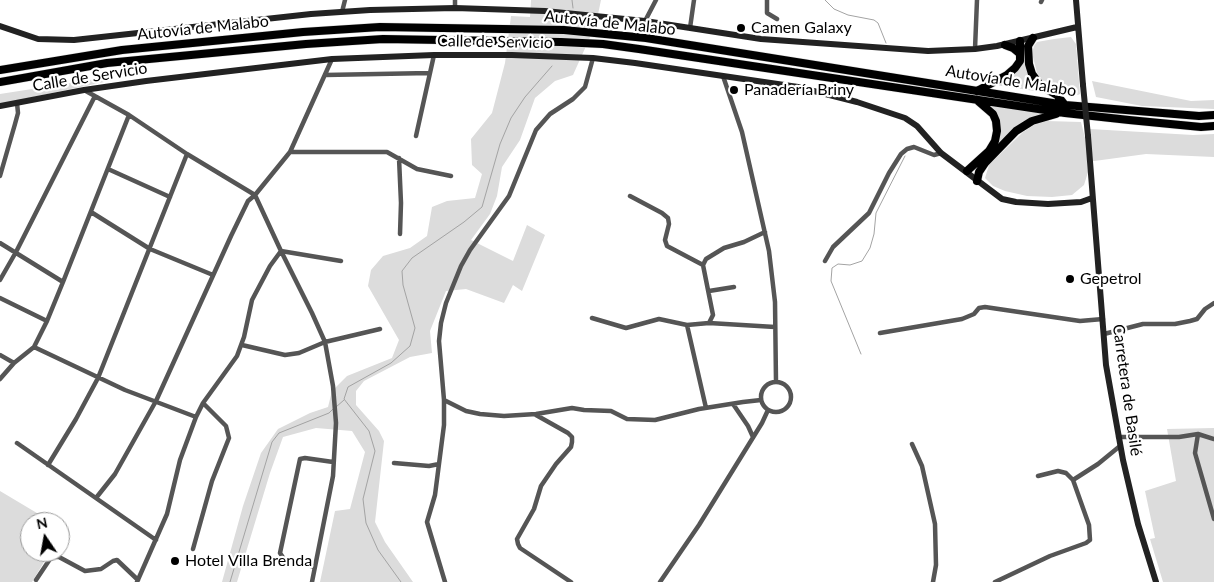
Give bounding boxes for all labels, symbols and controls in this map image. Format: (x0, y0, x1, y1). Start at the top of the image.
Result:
street label: Autovía de Malabo (543, 7, 677, 39)
street label: Autovía de Malabo (136, 12, 270, 44)
place label: Camen Galaxy (751, 18, 852, 38)
marker: Camen Galaxy (735, 22, 747, 34)
street label: Calle de Servicio (437, 31, 553, 53)
street label: Calle de Servicio (31, 58, 149, 96)
street label: Autovía de Malabo (944, 61, 1078, 101)
place label: Panadería Briny (744, 80, 854, 100)
marker: Panadería Briny (728, 84, 740, 96)
place label: Gepetrol (1080, 269, 1141, 289)
marker: Gepetrol (1064, 273, 1076, 285)
street label: Carretera de Basilé (1108, 323, 1146, 457)
north arrow (20, 512, 70, 562)
text: N (35, 513, 49, 532)
place label: Hotel Villa Brenda (185, 551, 312, 571)
marker: Hotel Villa Brenda (169, 555, 181, 567)

